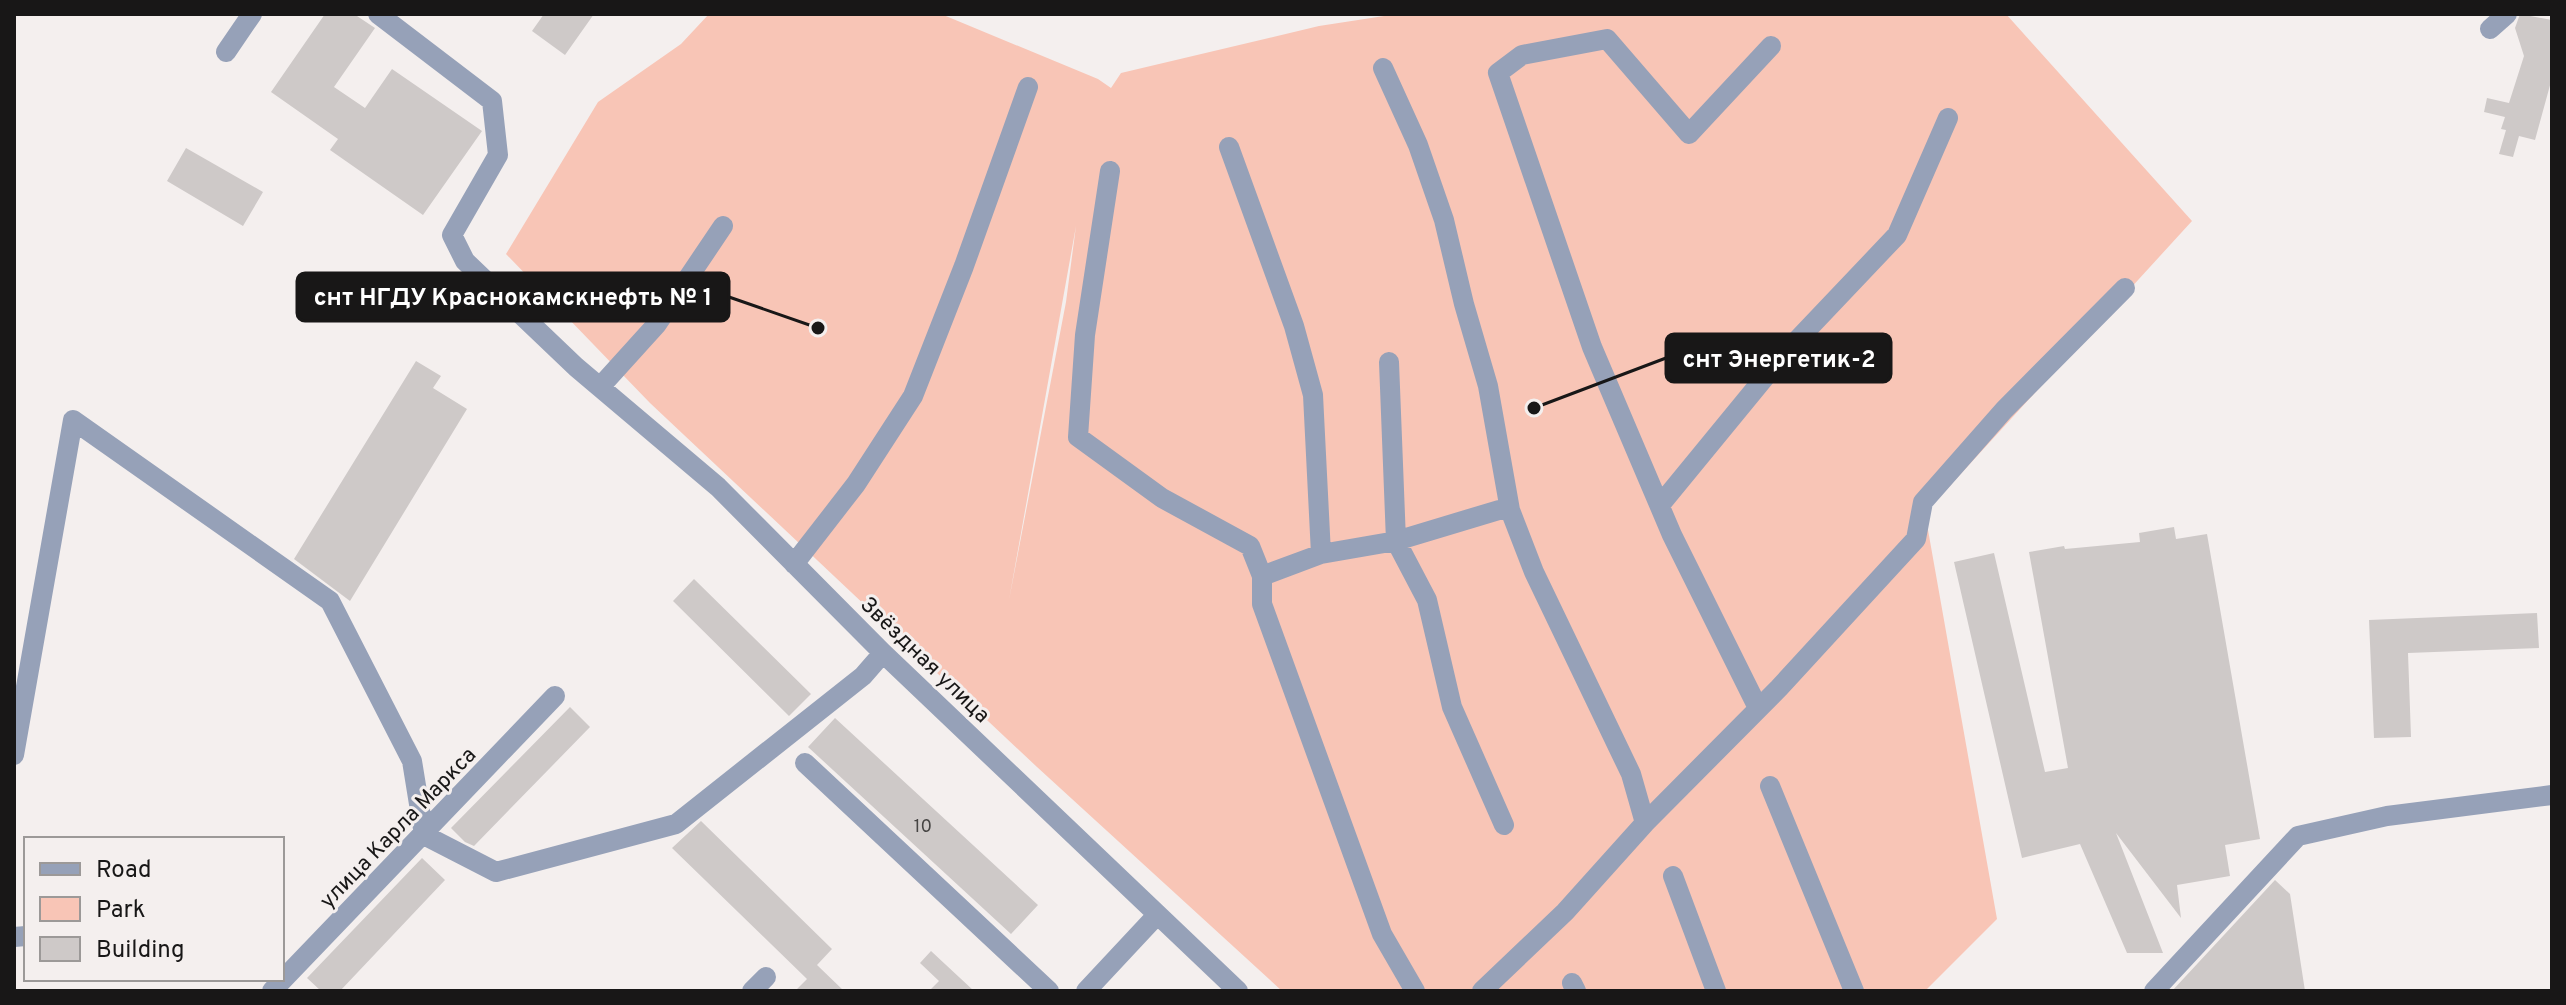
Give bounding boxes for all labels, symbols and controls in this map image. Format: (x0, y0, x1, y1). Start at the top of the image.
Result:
callout: снт НГДУ Краснокамскнефть № 1 (297, 273, 729, 321)
text: снт НГДУ Краснокамскнефть № 1 (314, 284, 712, 314)
callout: снт Энергетик-2 (1666, 334, 1891, 382)
text: снт Энергетик-2 (1682, 346, 1876, 376)
street label: Звёздная улица (854, 592, 995, 730)
street label: улица Карла Маркса (315, 742, 483, 915)
house number: 10 (914, 816, 932, 839)
legend (24, 837, 284, 981)
text: Road (96, 856, 152, 886)
text: Park (96, 896, 146, 926)
text: Building (96, 936, 185, 966)

